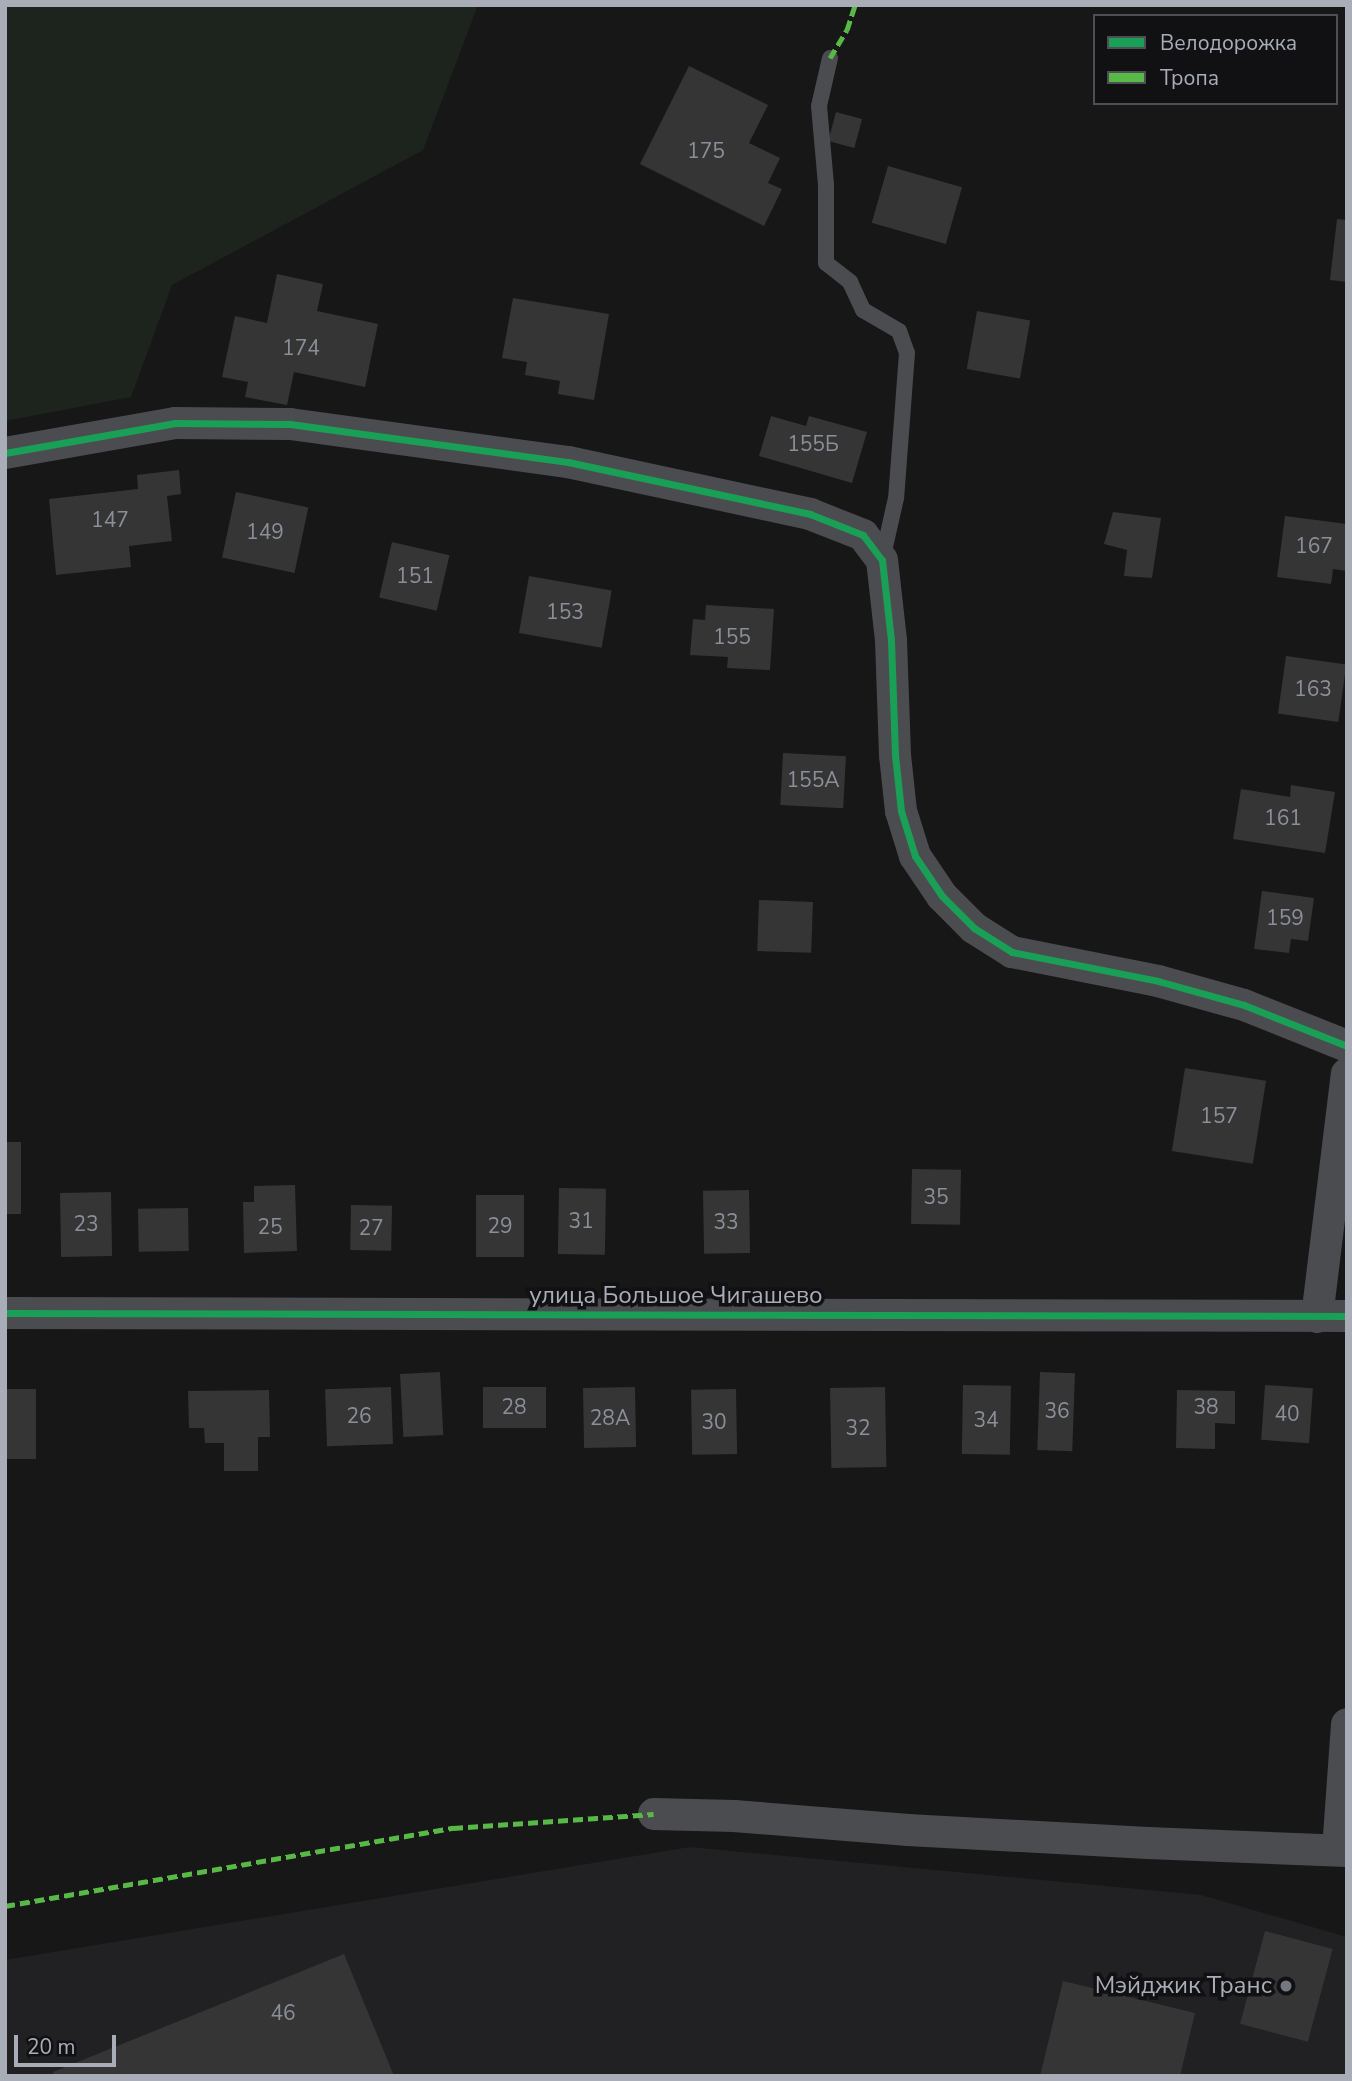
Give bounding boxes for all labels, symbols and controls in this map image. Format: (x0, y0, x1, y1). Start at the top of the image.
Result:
legend (1093, 14, 1338, 105)
text: Велодорожка (1160, 29, 1297, 57)
text: Тропа (1160, 64, 1219, 92)
house number: 175 (687, 138, 725, 164)
house number: 174 (282, 335, 320, 361)
house number: 155Б (787, 431, 839, 457)
house number: 147 (91, 507, 129, 533)
house number: 149 (246, 519, 284, 545)
house number: 167 (1295, 533, 1333, 559)
house number: 151 (396, 563, 434, 589)
house number: 153 (546, 599, 584, 625)
house number: 155 (713, 624, 751, 650)
house number: 163 (1294, 676, 1332, 702)
house number: 155А (786, 767, 840, 793)
house number: 161 (1264, 805, 1302, 831)
house number: 159 (1266, 905, 1304, 931)
house number: 157 (1200, 1103, 1238, 1129)
house number: 35 (923, 1184, 949, 1210)
house number: 31 (568, 1208, 594, 1234)
house number: 33 (713, 1209, 739, 1235)
house number: 23 (73, 1211, 99, 1237)
house number: 29 (487, 1213, 513, 1239)
house number: 25 (257, 1214, 283, 1240)
house number: 27 (358, 1215, 384, 1241)
street label: улица Большое Чигашево (529, 1282, 823, 1310)
house number: 28 (501, 1394, 527, 1420)
house number: 38 (1193, 1394, 1219, 1420)
house number: 36 (1044, 1398, 1070, 1424)
house number: 40 (1274, 1401, 1300, 1427)
house number: 26 (346, 1403, 372, 1429)
house number: 28А (590, 1405, 630, 1431)
house number: 34 (973, 1407, 999, 1433)
house number: 30 (701, 1409, 727, 1435)
house number: 32 (845, 1415, 871, 1441)
place label: Мэйджик Транс (1095, 1972, 1272, 2000)
marker: Мэйджик Транс (1278, 1978, 1294, 1994)
house number: 46 (270, 2000, 296, 2026)
scale bar (18, 2022, 119, 2066)
text: 20 m (27, 2033, 76, 2061)

